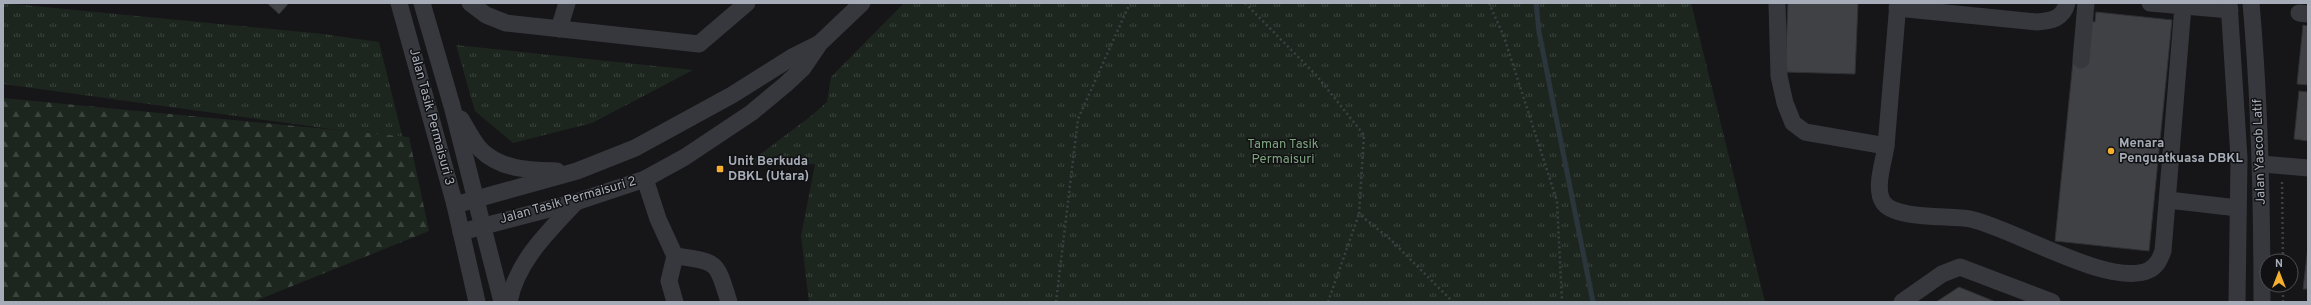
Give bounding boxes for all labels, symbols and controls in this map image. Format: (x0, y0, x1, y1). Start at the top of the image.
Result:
street label: Jalan Tasik Permaisuri 3 (405, 47, 457, 187)
street label: Jalan Yaacob Latif (2250, 98, 2270, 205)
place label: Menara Penguatkuasa DBKL (2119, 136, 2243, 167)
park label: Taman Tasik Permaisuri (1247, 137, 1319, 168)
marker: Menara Penguatkuasa DBKL (2106, 146, 2116, 156)
place label: Unit Berkuda DBKL (Utara) (728, 154, 809, 185)
marker: Unit Berkuda DBKL (Utara) (715, 164, 725, 174)
street label: Jalan Tasik Permaisuri 2 (498, 174, 638, 228)
north arrow (2259, 253, 2299, 293)
text: N (2275, 257, 2283, 271)

